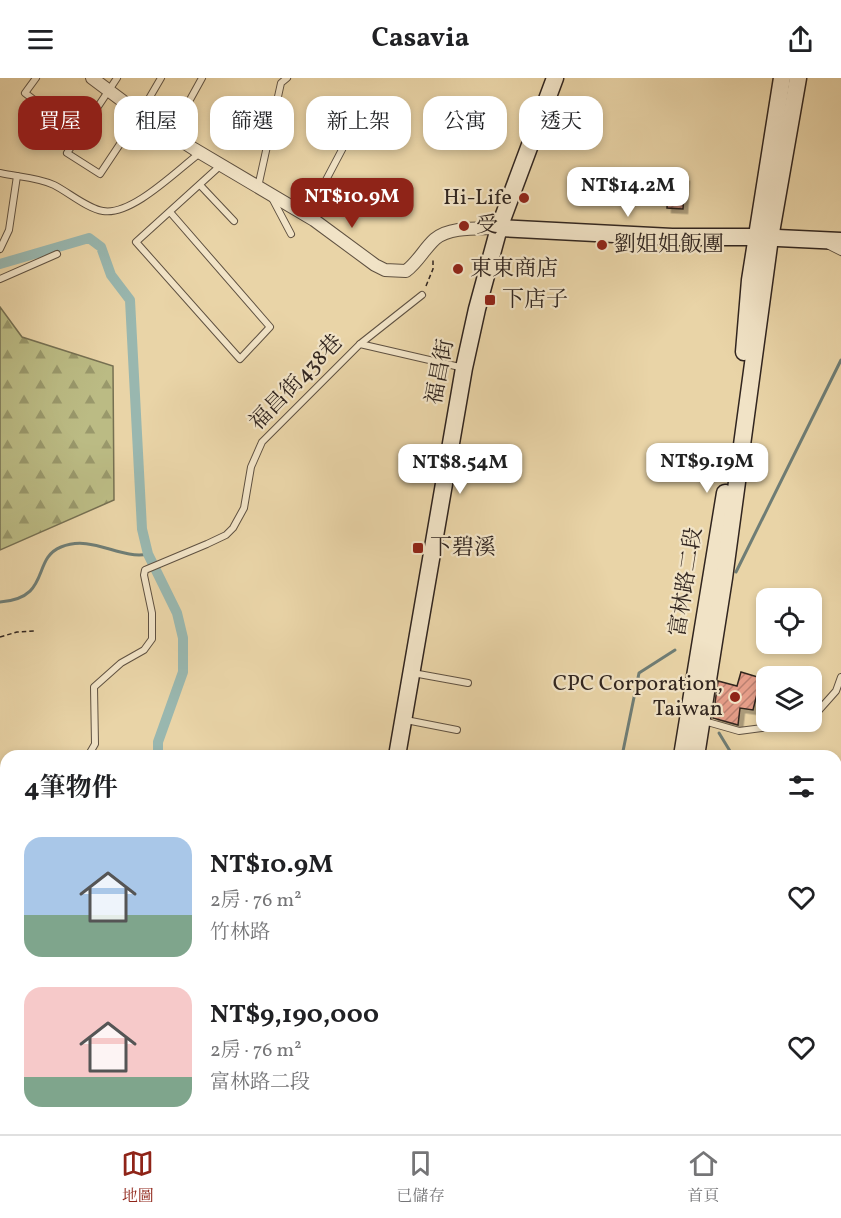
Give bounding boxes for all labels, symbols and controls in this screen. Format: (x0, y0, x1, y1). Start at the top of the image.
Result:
text: Casavia (372, 20, 469, 58)
icon: menu (24, 23, 57, 56)
icon: share (784, 23, 817, 56)
chip: 買屋 (18, 96, 102, 150)
chip: 租屋 (114, 96, 198, 150)
chip: 篩選 (210, 96, 294, 150)
chip: 新上架 (306, 96, 411, 150)
chip: 公寓 (423, 96, 507, 150)
chip: 透天 (519, 96, 603, 150)
pin: NT$14.2M (566, 167, 690, 218)
text: NT$14.2M (581, 172, 675, 200)
pin: NT$10.9M (290, 178, 414, 229)
text: NT$10.9M (305, 183, 399, 211)
place label: Hi-Life (443, 183, 512, 214)
marker: Hi-Life (517, 191, 531, 205)
place label: 受 (476, 211, 498, 242)
marker: 受 (457, 219, 471, 233)
place label: 劉姐姐飯團 (614, 230, 724, 261)
marker: 劉姐姐飯團 (595, 238, 609, 252)
place label: 東東商店 (470, 254, 558, 285)
marker: 東東商店 (451, 262, 465, 276)
place label: 下店子 (502, 285, 568, 316)
marker: 下店子 (483, 293, 497, 307)
street label: 福昌街438巷 (243, 328, 351, 438)
street label: 福昌街 (419, 337, 463, 407)
pin: NT$9.19M (645, 443, 769, 494)
pin: NT$8.54M (398, 444, 522, 495)
text: NT$9.19M (660, 448, 754, 476)
text: NT$8.54M (412, 449, 508, 477)
street label: 富林路二段 (663, 525, 711, 639)
place label: 下碧溪 (430, 533, 496, 564)
marker: 下碧溪 (411, 541, 425, 555)
map controls (756, 588, 822, 732)
button: locate (756, 588, 822, 654)
button: layers (756, 666, 822, 732)
place label: CPC Corporation, Taiwan (553, 669, 723, 725)
marker: CPC Corporation, Taiwan (728, 690, 742, 704)
icon: filters (785, 770, 818, 803)
text: 4筆物件 (24, 771, 118, 807)
text: NT$10.9M (210, 847, 333, 883)
icon: home (72, 861, 144, 933)
icon: heart (785, 881, 818, 914)
text: 2房 · 76 m² (210, 887, 302, 915)
text: 竹林路 (210, 919, 270, 947)
text: NT$9,190,000 (210, 997, 379, 1033)
icon: home (72, 1011, 144, 1083)
icon: heart (785, 1031, 818, 1064)
text: 2房 · 76 m² (210, 1037, 302, 1065)
text: 富林路二段 (210, 1069, 310, 1097)
tab: 地圖 (121, 1147, 154, 1208)
tab: 已儲存 (396, 1147, 445, 1208)
tab: 首頁 (687, 1147, 720, 1208)

